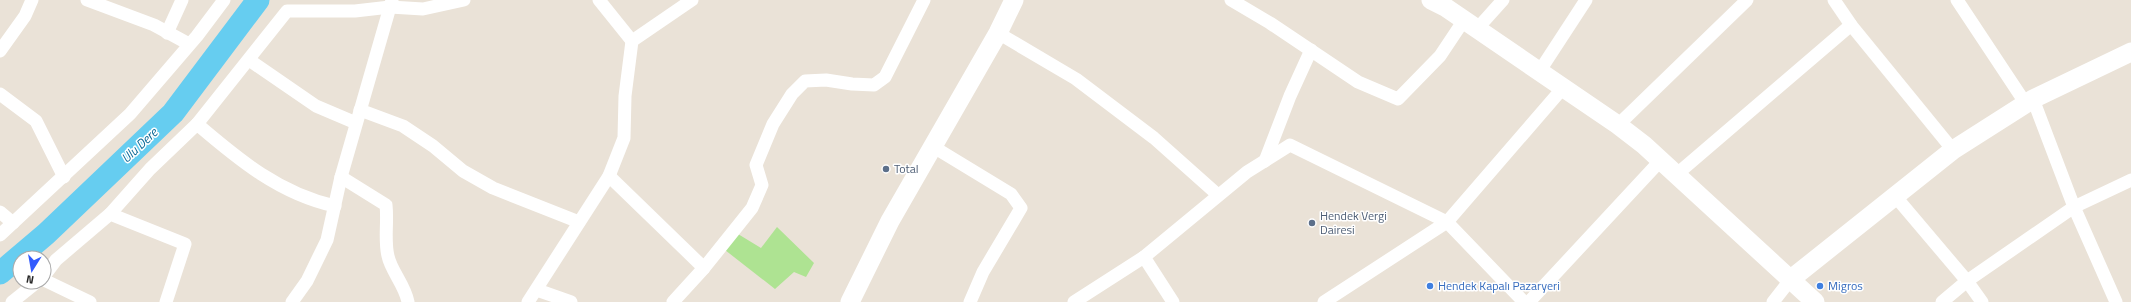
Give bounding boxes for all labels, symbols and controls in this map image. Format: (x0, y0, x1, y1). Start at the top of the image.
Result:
water label: Ulu Dere (116, 122, 163, 167)
place label: Total (894, 159, 919, 178)
marker: Total (881, 164, 891, 174)
place label: Hendek Vergi Dairesi (1320, 206, 1387, 239)
marker: Hendek Vergi Dairesi (1307, 218, 1317, 228)
north arrow (12, 250, 52, 290)
text: N (25, 271, 35, 288)
place label: Hendek Kapalı Pazaryeri (1438, 276, 1560, 295)
place label: Migros (1828, 276, 1863, 295)
marker: Hendek Kapalı Pazaryeri (1425, 281, 1435, 291)
marker: Migros (1815, 281, 1825, 291)

